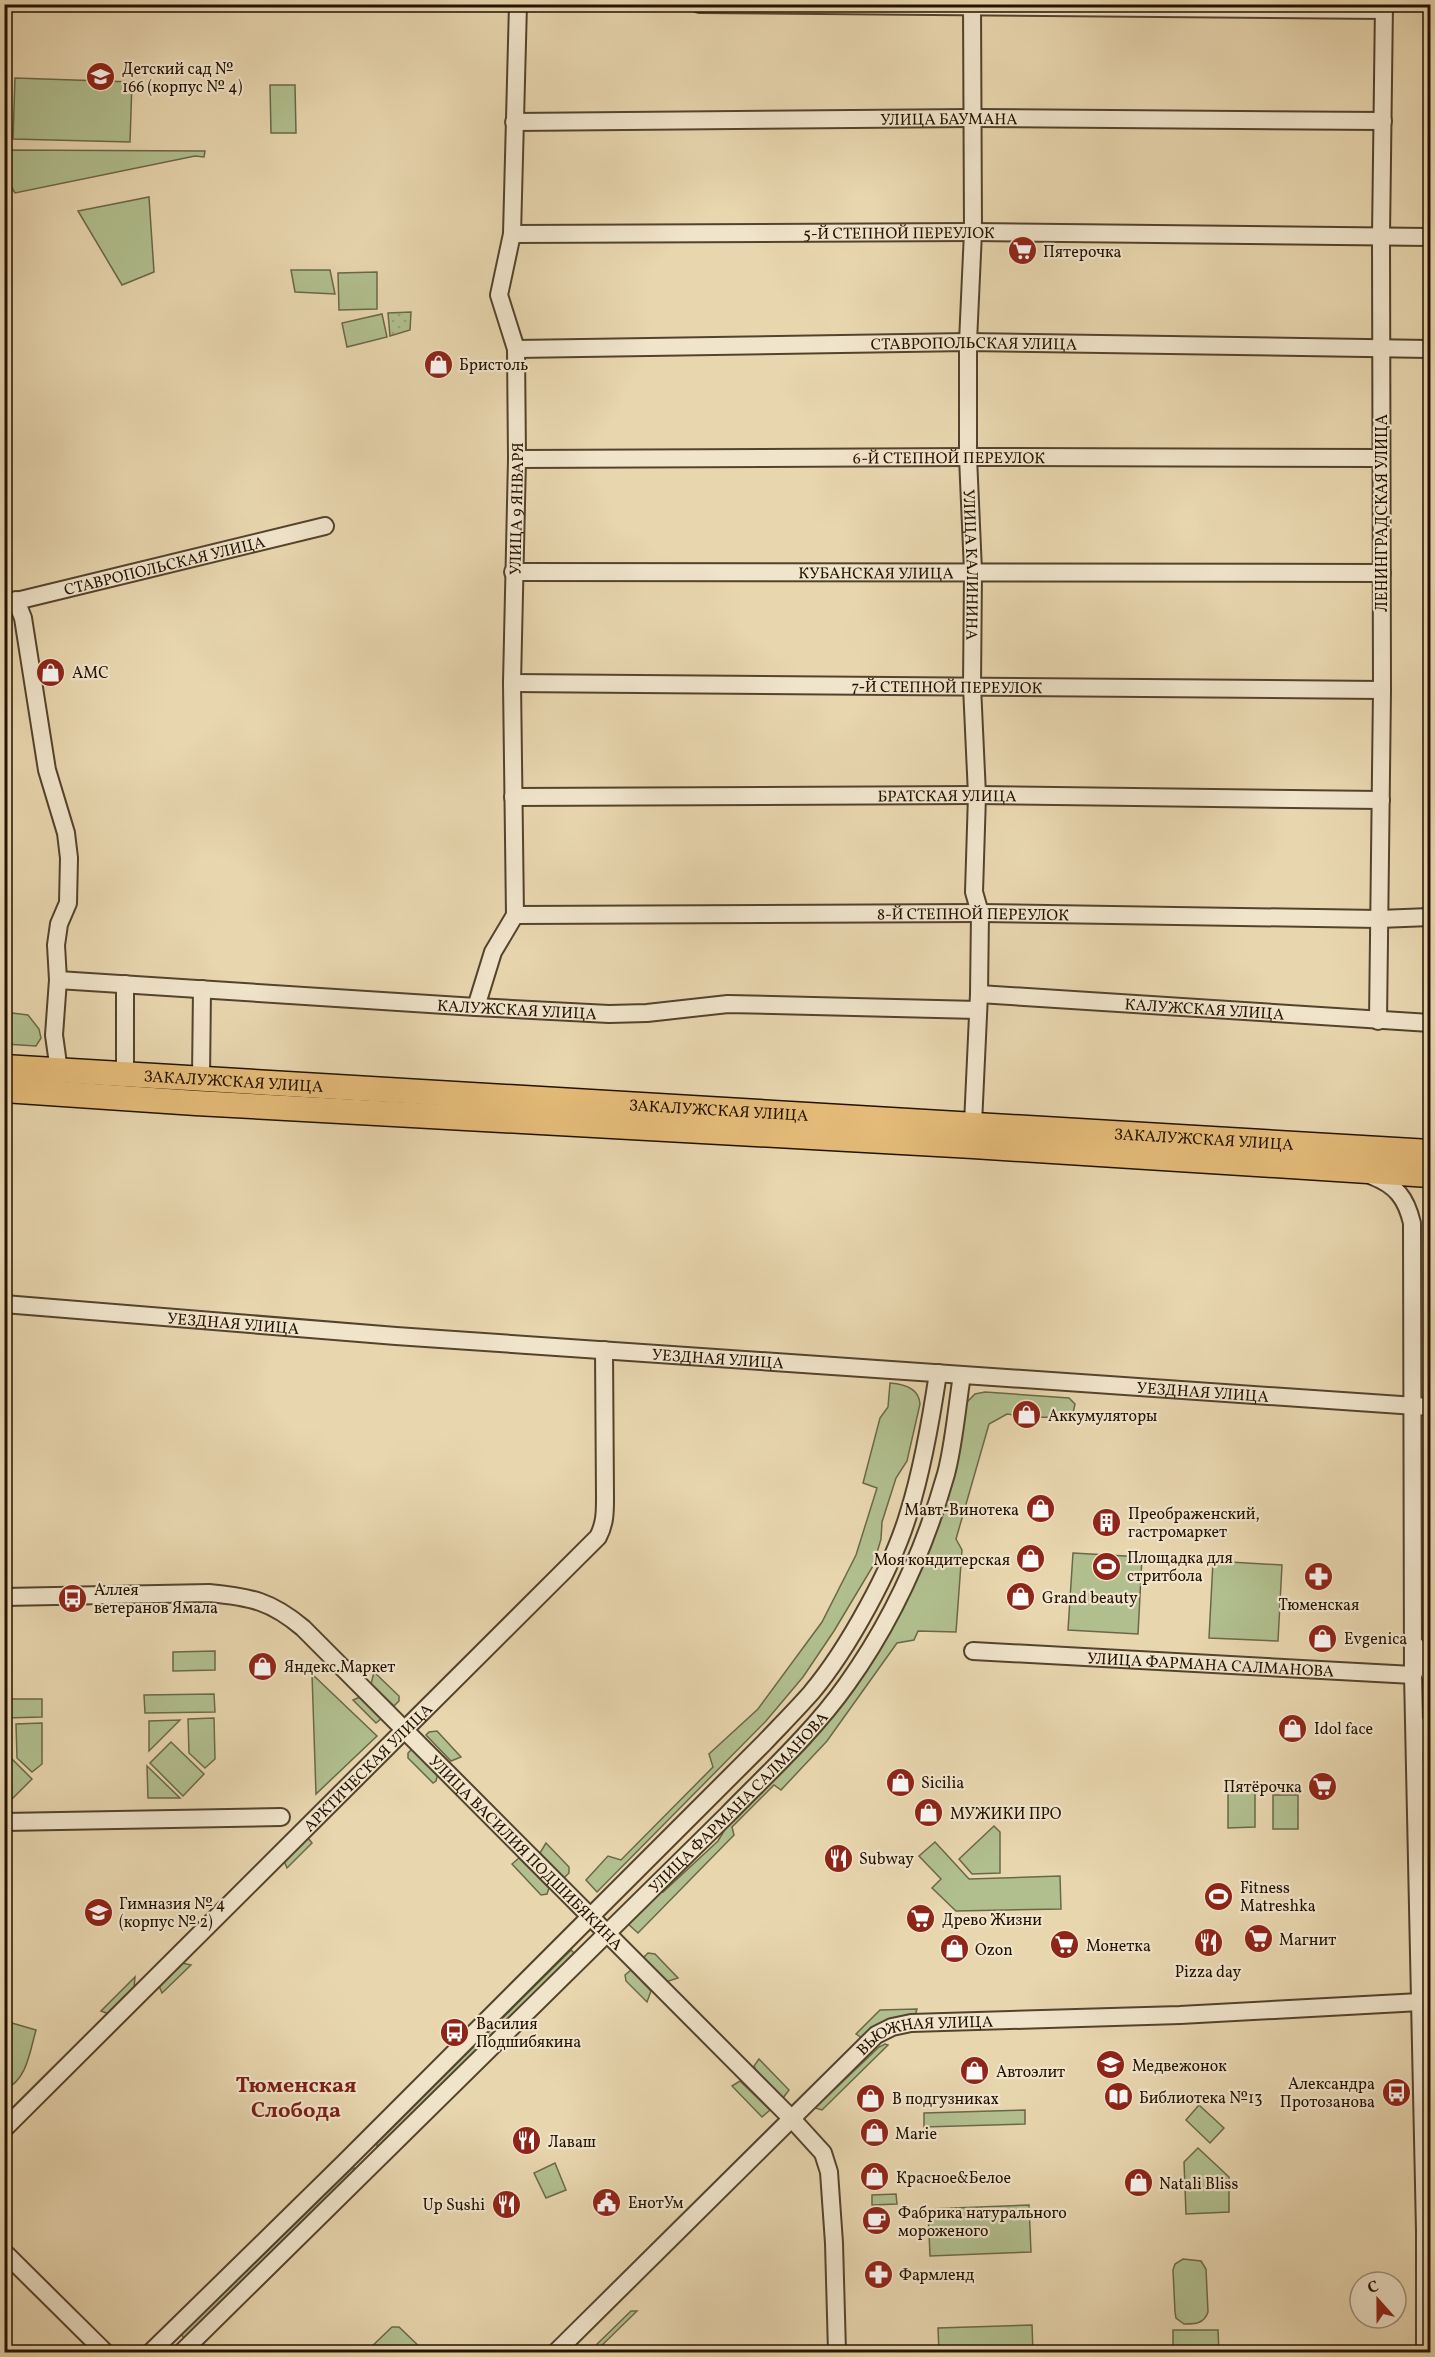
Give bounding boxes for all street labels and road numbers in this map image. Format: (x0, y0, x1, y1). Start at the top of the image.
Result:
street label: УЛИЦА БАУМАНА (880, 109, 1018, 132)
street label: 5-Й СТЕПНОЙ ПЕРЕУЛОК (803, 223, 995, 246)
street label: СТАВРОПОЛЬСКАЯ УЛИЦА (871, 333, 1077, 357)
street label: ЛЕНИНГРАДСКАЯ УЛИЦА (1372, 414, 1394, 612)
street label: УЛИЦА 9 ЯНВАРЯ (505, 442, 530, 575)
street label: 6-Й СТЕПНОЙ ПЕРЕУЛОК (853, 448, 1045, 471)
street label: УЛИЦА КАЛИНИНА (956, 489, 982, 640)
street label: СТАВРОПОЛЬСКАЯ УЛИЦА (62, 532, 268, 602)
street label: КУБАНСКАЯ УЛИЦА (798, 563, 954, 586)
street label: 7-Й СТЕПНОЙ ПЕРЕУЛОК (851, 677, 1043, 700)
street label: БРАТСКАЯ УЛИЦА (877, 786, 1017, 808)
street label: 8-Й СТЕПНОЙ ПЕРЕУЛОК (877, 904, 1069, 927)
street label: КАЛУЖСКАЯ УЛИЦА (1124, 994, 1285, 1027)
street label: КАЛУЖСКАЯ УЛИЦА (436, 996, 597, 1026)
street label: ЗАКАЛУЖСКАЯ УЛИЦА (143, 1066, 324, 1099)
street label: ЗАКАЛУЖСКАЯ УЛИЦА (628, 1095, 809, 1128)
street label: ЗАКАЛУЖСКАЯ УЛИЦА (1113, 1124, 1294, 1157)
street label: УЕЗДНАЯ УЛИЦА (166, 1308, 300, 1341)
street label: УЕЗДНАЯ УЛИЦА (651, 1345, 785, 1376)
street label: УЕЗДНАЯ УЛИЦА (1136, 1378, 1269, 1409)
street label: УЛИЦА ФАРМАНА САЛМАНОВА (1086, 1648, 1335, 1684)
street label: АРКТИЧЕСКАЯ УЛИЦА (299, 1699, 438, 1837)
street label: УЛИЦА ФАРМАНА САЛМАНОВА (645, 1708, 834, 1899)
street label: УЛИЦА ВАСИЛИЯ ПОДШИБЯКИНА (423, 1751, 627, 1956)
street label: ВЬЮЖНАЯ УЛИЦА (852, 2012, 993, 2061)

